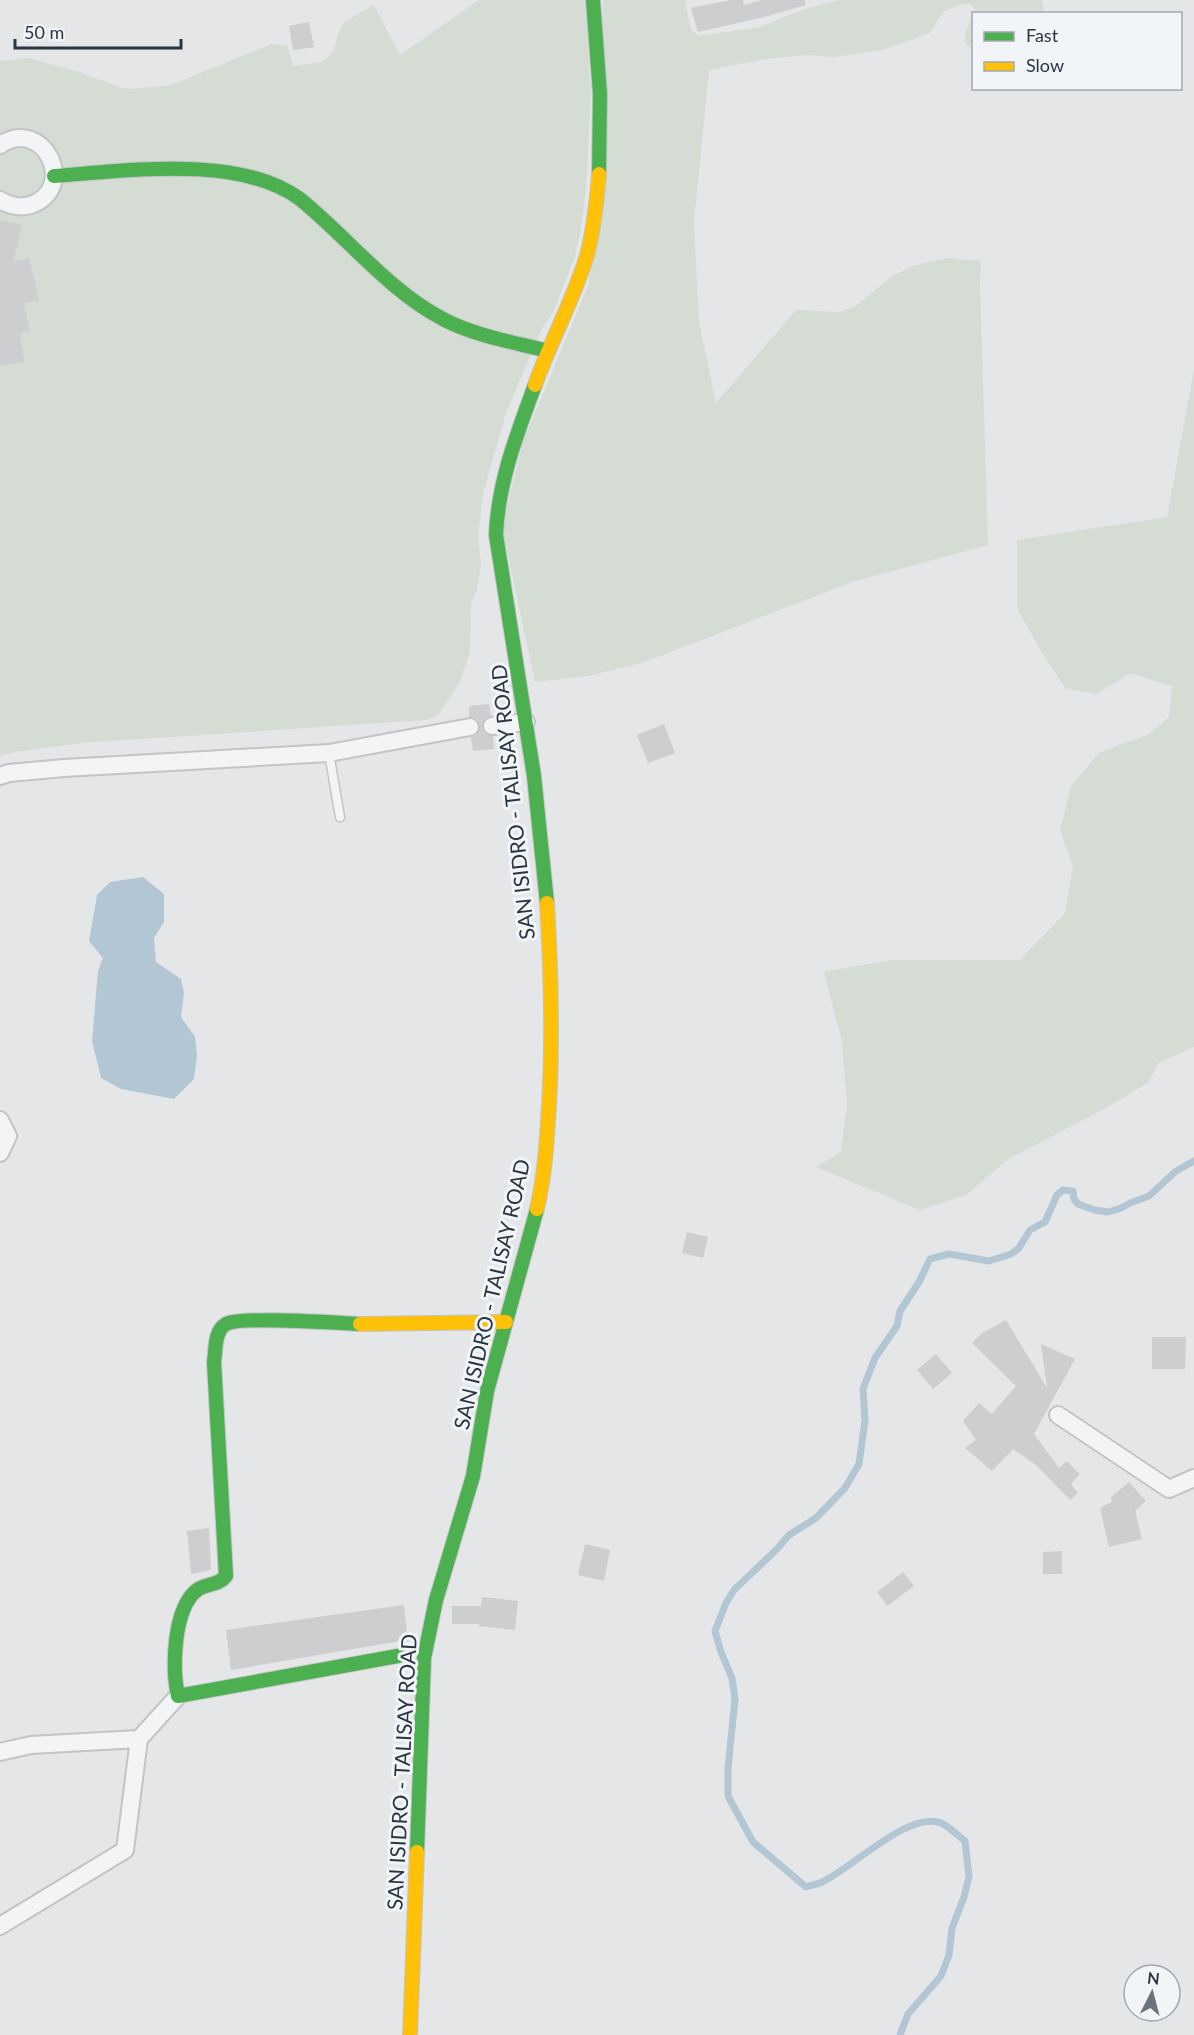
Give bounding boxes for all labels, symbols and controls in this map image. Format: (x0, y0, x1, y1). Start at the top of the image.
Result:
scale bar (15, 12, 182, 50)
legend (972, 12, 1182, 90)
text: 50 m (24, 21, 64, 43)
text: Fast (1026, 24, 1059, 46)
text: Slow (1026, 54, 1064, 76)
street label: SAN ISIDRO - TALISAY ROAD (485, 663, 539, 941)
street label: SAN ISIDRO - TALISAY ROAD (448, 1156, 534, 1432)
street label: SAN ISIDRO - TALISAY ROAD (381, 1633, 421, 1911)
north arrow (1122, 1963, 1182, 2023)
text: N (1146, 1967, 1161, 1988)

